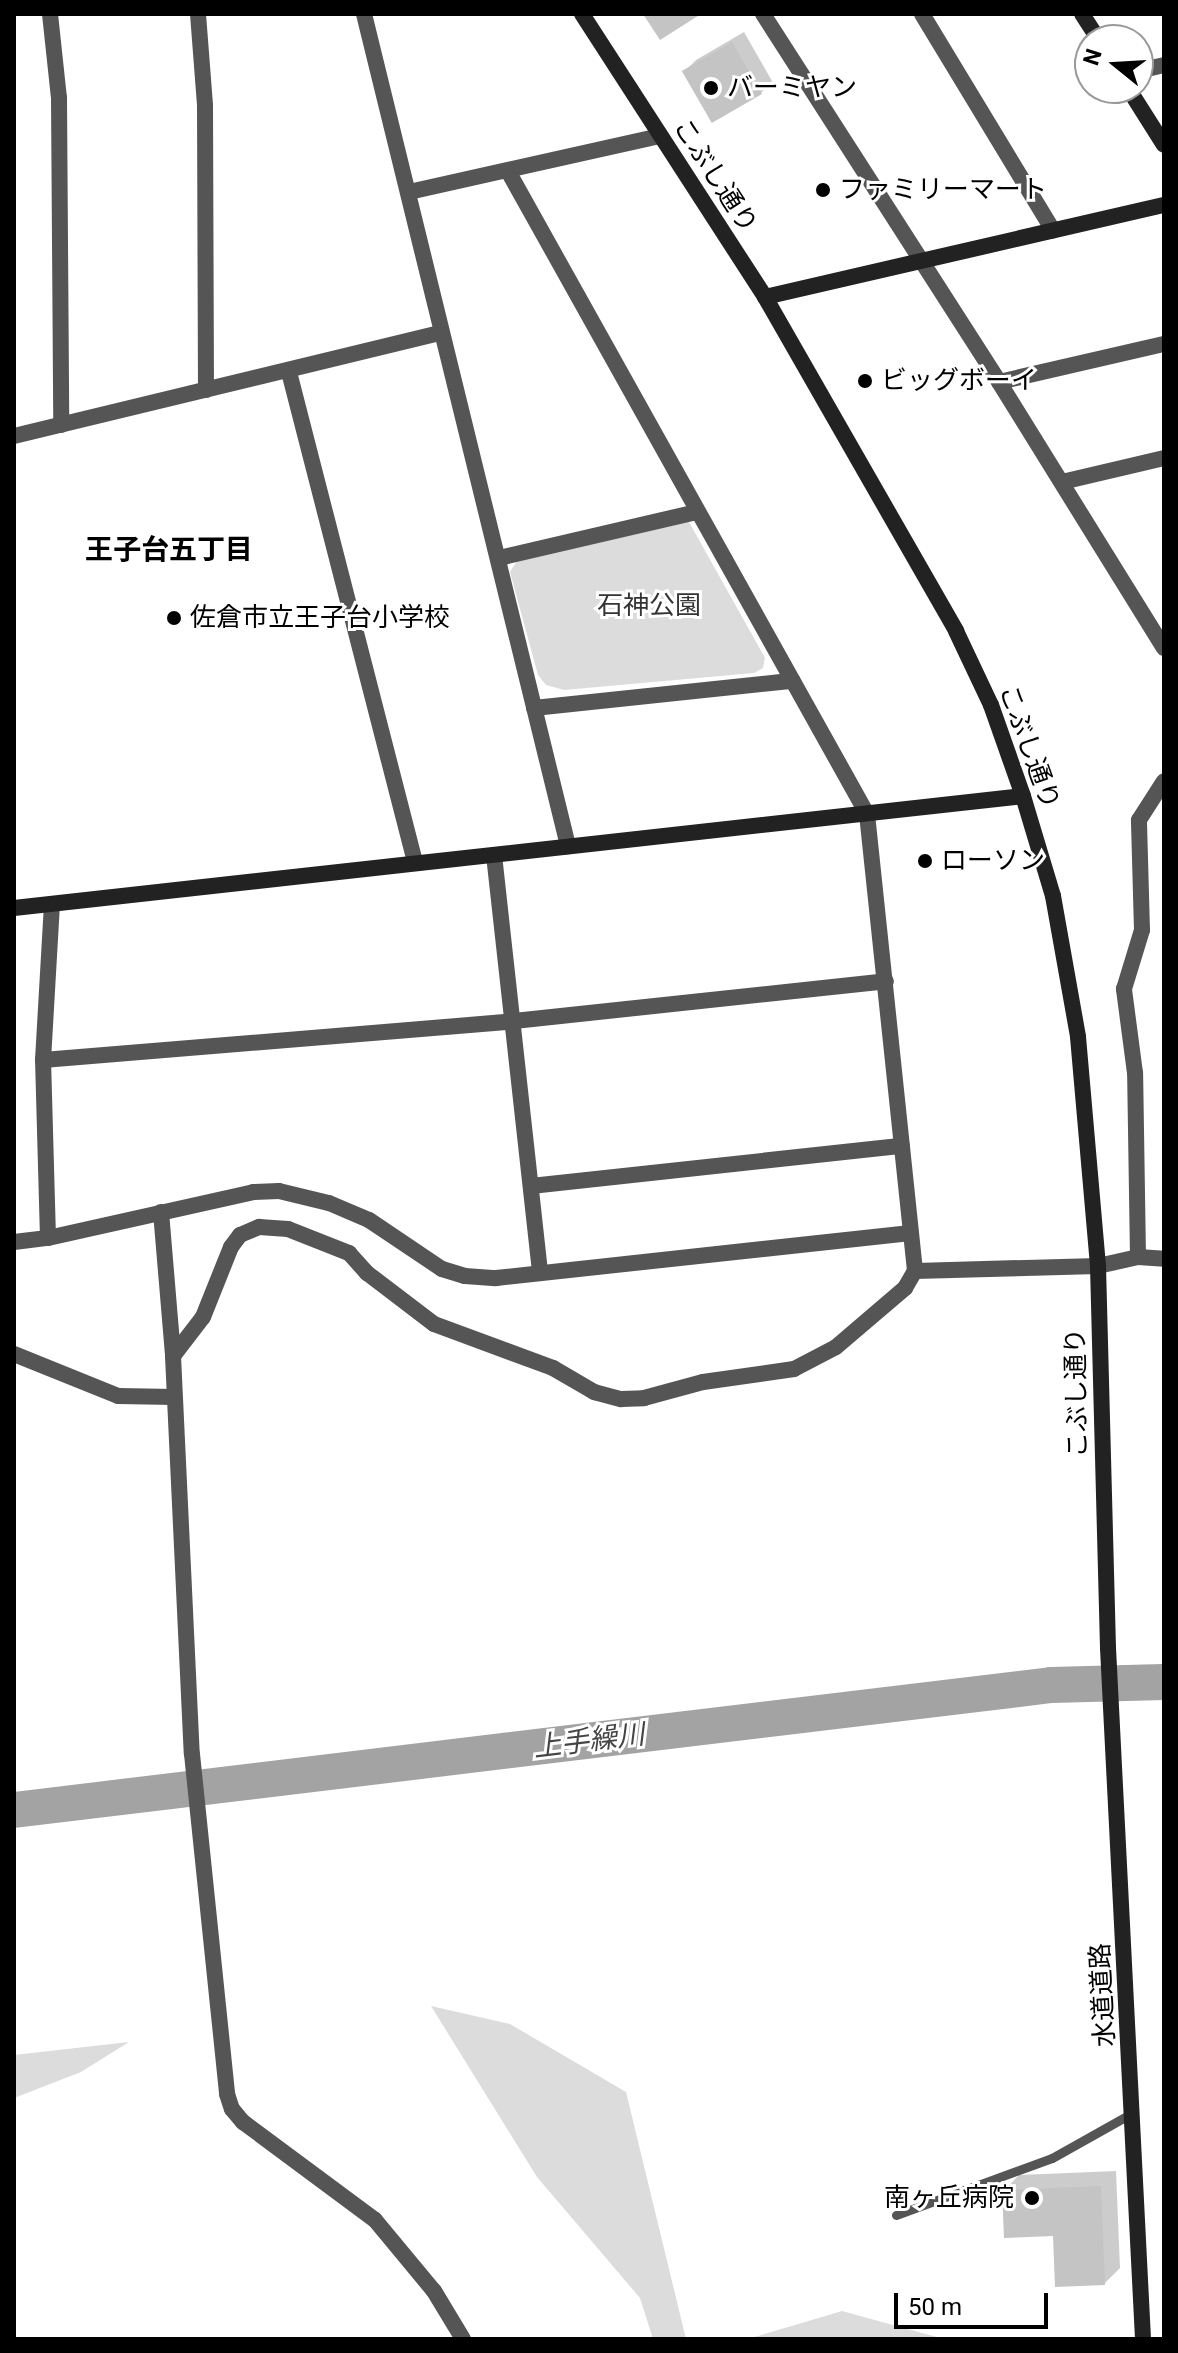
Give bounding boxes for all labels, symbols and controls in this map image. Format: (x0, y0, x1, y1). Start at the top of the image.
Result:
north arrow (1074, 24, 1154, 104)
text: N (1078, 46, 1107, 68)
place label: バーミヤン (727, 72, 857, 104)
marker: バーミヤン (702, 79, 720, 97)
street label: こぶし通り (667, 113, 763, 239)
place label: ファミリーマート (839, 174, 1047, 206)
marker: ファミリーマート (814, 181, 832, 199)
place label: ビッグボーイ (881, 365, 1037, 397)
marker: ビッグボーイ (856, 372, 874, 390)
district label: 王子台五丁目 (85, 533, 253, 567)
park label: 石神公園 (597, 590, 701, 622)
place label: 佐倉市立王子台小学校 (190, 602, 450, 634)
marker: 佐倉市立王子台小学校 (165, 609, 183, 627)
street label: こぶし通り (992, 681, 1066, 813)
place label: ローソン (941, 845, 1045, 877)
marker: ローソン (916, 852, 934, 870)
street label: こぶし通り (1060, 1328, 1094, 1458)
water label: 上手繰川 (531, 1718, 647, 1764)
street label: 水道道路 (1085, 1942, 1121, 2048)
place label: 南ヶ丘病院 (884, 2182, 1014, 2214)
marker: 南ヶ丘病院 (1021, 2187, 1043, 2209)
scale bar (898, 2277, 1052, 2327)
text: 50 m (908, 2293, 962, 2321)

